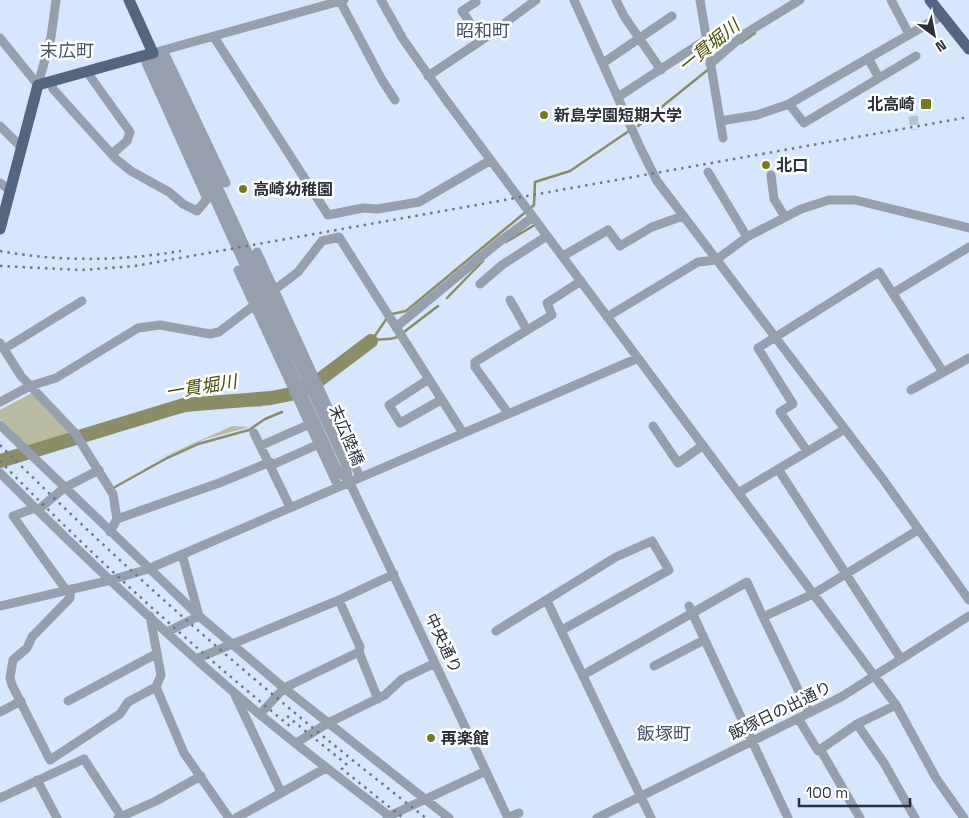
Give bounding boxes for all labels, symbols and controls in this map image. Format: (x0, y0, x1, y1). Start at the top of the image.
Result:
north arrow (909, 10, 959, 60)
water label: 一貫堀川 (673, 13, 745, 77)
district label: 昭和町 (456, 19, 510, 42)
text: N (932, 36, 950, 56)
district label: 末広町 (40, 39, 94, 62)
place label: 北高崎 (867, 94, 915, 115)
marker: 北高崎 (919, 97, 933, 111)
place label: 新島学園短期大学 (554, 105, 682, 126)
marker: 新島学園短期大学 (538, 109, 550, 121)
place label: 北口 (776, 155, 808, 176)
marker: 北口 (760, 159, 772, 171)
place label: 高崎幼稚園 (253, 179, 333, 200)
marker: 高崎幼稚園 (237, 183, 249, 195)
water label: 一貫堀川 (164, 369, 240, 403)
street label: 末広陸橋 (324, 402, 369, 469)
street label: 中央通り (421, 610, 467, 677)
street label: 飯塚日の出通り (725, 676, 835, 744)
district label: 飯塚町 (637, 722, 691, 745)
place label: 再楽館 (441, 728, 489, 749)
marker: 再楽館 (425, 732, 437, 744)
scale bar (799, 776, 910, 808)
text: 100 m (806, 783, 848, 802)

